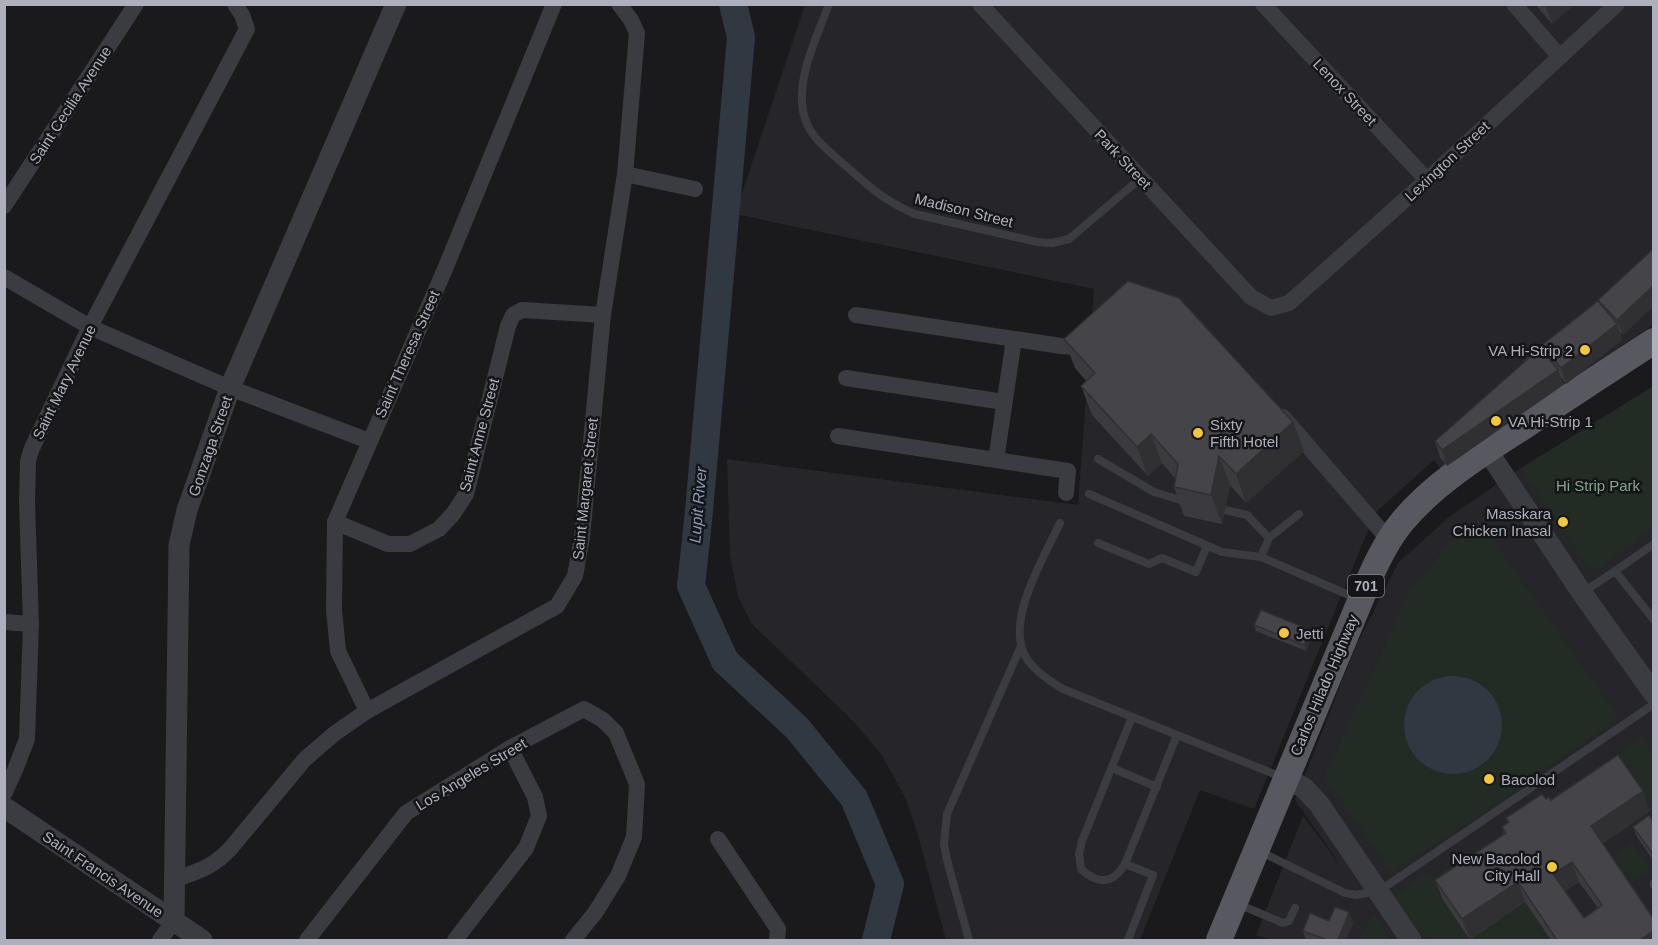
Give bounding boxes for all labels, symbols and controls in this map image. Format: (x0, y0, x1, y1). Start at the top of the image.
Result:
street label: Saint Cecilia Avenue (25, 43, 115, 167)
street label: Lenox Street (1310, 55, 1381, 130)
street label: Lexington Street (1401, 117, 1493, 204)
street label: Park Street (1091, 126, 1155, 193)
street label: Madison Street (913, 190, 1016, 231)
street label: Saint Theresa Street (371, 287, 443, 420)
street label: Saint Mary Avenue (29, 322, 99, 442)
place label: VA Hi-Strip 2 (1488, 342, 1573, 359)
marker: VA Hi-Strip 2 (1578, 343, 1592, 357)
street label: Saint Anne Street (456, 376, 503, 494)
street label: Gonzaga Street (185, 393, 235, 498)
place label: VA Hi-Strip 1 (1508, 413, 1593, 430)
marker: VA Hi-Strip 1 (1489, 414, 1503, 428)
street label: Saint Margaret Street (569, 416, 601, 561)
place label: Sixty Fifth Hotel (1210, 416, 1278, 450)
marker: Sixty Fifth Hotel (1191, 426, 1205, 440)
water label: Lupit River (686, 466, 710, 544)
park label: Hi Strip Park (1556, 477, 1641, 494)
place label: Masskara Chicken Inasal (1453, 505, 1552, 539)
marker: Masskara Chicken Inasal (1556, 515, 1570, 529)
road number: 701 (1348, 575, 1384, 597)
street label: Carlos Hilado Highway (1287, 611, 1362, 758)
place label: Jetti (1296, 625, 1324, 642)
marker: Jetti (1277, 626, 1291, 640)
street label: Los Angeles Street (413, 734, 530, 814)
place label: Bacolod (1501, 771, 1555, 788)
marker: Bacolod (1482, 772, 1496, 786)
street label: Saint Francis Avenue (40, 827, 166, 921)
place label: New Bacolod City Hall (1452, 850, 1540, 884)
marker: New Bacolod City Hall (1545, 860, 1559, 874)

